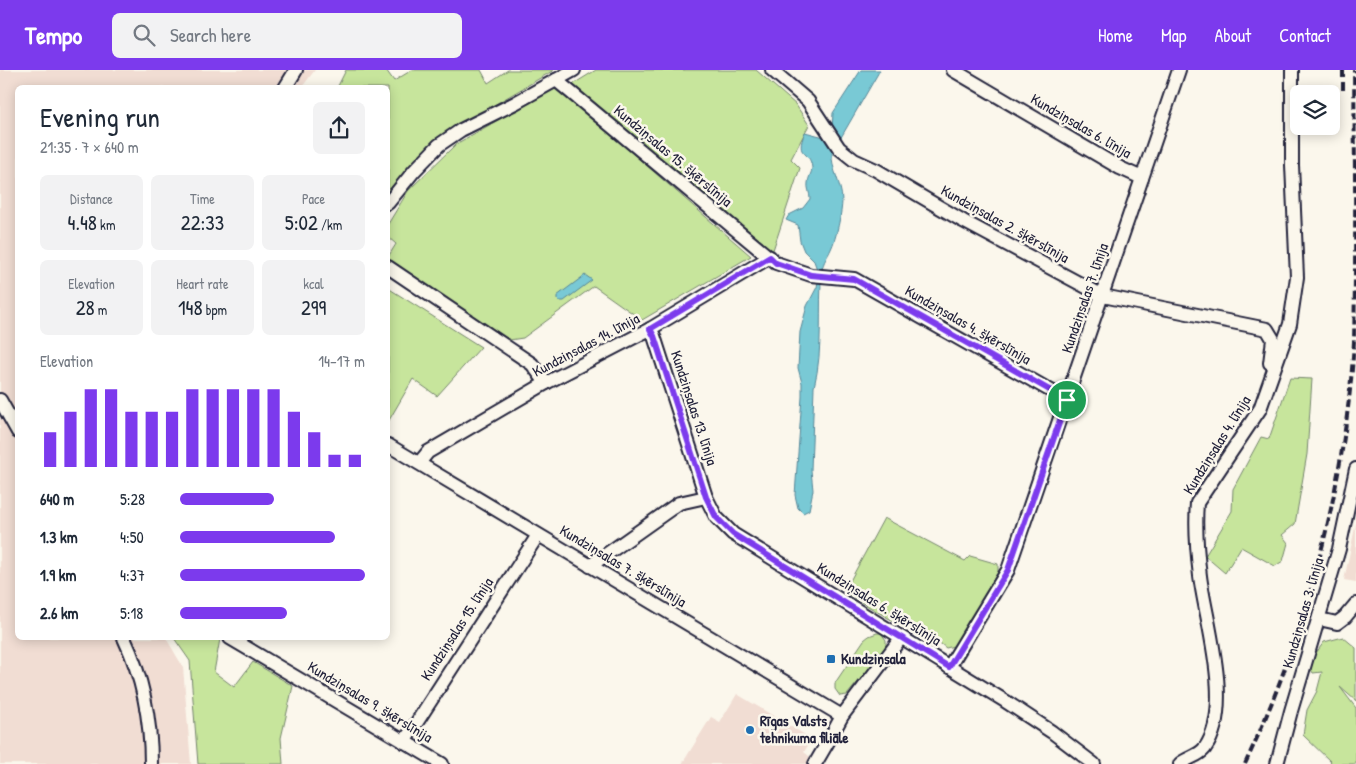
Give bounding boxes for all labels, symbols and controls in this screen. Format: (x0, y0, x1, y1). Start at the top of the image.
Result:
search box (112, 13, 462, 58)
text: Tempo (25, 19, 82, 51)
icon: search (130, 21, 158, 49)
text: Search here (170, 22, 251, 48)
text: Home (1098, 23, 1133, 48)
text: Map (1161, 23, 1186, 48)
text: About (1214, 23, 1251, 48)
text: Contact (1279, 23, 1331, 48)
map controls (1290, 85, 1340, 135)
button: layers (1290, 85, 1340, 135)
street label: Kundziņsalas 6. līnija (1027, 88, 1136, 163)
text: Evening run (40, 98, 160, 136)
street label: Kundziņsalas 15. šķērslīnija (610, 100, 737, 212)
button: share (313, 102, 365, 154)
text: 21:35 · 7 × 640 m (40, 136, 139, 158)
street label: Kundziņsalas 2. šķērslīnija (937, 179, 1073, 268)
text: Distance (70, 189, 113, 208)
text: Time (190, 189, 215, 208)
text: Pace (302, 189, 325, 208)
text: 4.48 (68, 208, 97, 237)
text: 22:33 (181, 208, 224, 237)
text: 5:02 (285, 208, 318, 237)
text: km (97, 215, 115, 234)
text: /km (318, 215, 342, 234)
street label: Kundziņsalas 7. līnija (1056, 240, 1113, 356)
text: Elevation (68, 274, 115, 293)
text: Heart rate (176, 274, 229, 293)
text: kcal (303, 274, 324, 293)
street label: Kundziņsalas 4. šķērslīnija (901, 280, 1035, 369)
text: 28 (76, 293, 95, 322)
text: 148 (178, 293, 203, 322)
text: 299 (301, 293, 326, 322)
text: m (95, 300, 107, 319)
text: bpm (203, 300, 227, 319)
street label: Kundziņsalas 14. līnija (529, 307, 643, 382)
street label: Kundziņsalas 13. līnija (666, 348, 723, 468)
text: Elevation (40, 350, 93, 372)
text: 14–17 m (318, 350, 365, 372)
pin (1046, 379, 1088, 421)
icon: arrive (1053, 386, 1081, 414)
street label: Kundziņsalas 4. līnija (1178, 391, 1255, 498)
text: 640 m (40, 488, 74, 510)
text: 5:28 (120, 488, 145, 510)
street label: Kundziņsalas 7. šķērslīnija (556, 519, 691, 612)
text: 1.3 km (40, 526, 78, 548)
text: 4:50 (120, 526, 144, 548)
street label: Kundziņsalas 3. līnija (1277, 555, 1328, 671)
street label: Kundziņsalas 6. šķērslīnija (813, 557, 945, 650)
text: 1.9 km (40, 564, 76, 586)
text: 4:37 (120, 564, 145, 586)
street label: Kundziņsalas 15. līnija (415, 573, 498, 684)
text: 2.6 km (40, 602, 79, 624)
text: 5:18 (120, 602, 143, 624)
place label: Kundziņsala (841, 648, 906, 669)
marker: Kundziņsala (825, 653, 837, 665)
street label: Kundziņsalas 9. šķērslīnija (304, 656, 437, 747)
place label: Rīgas Valsts tehnikuma filiāle (759, 710, 849, 748)
marker: Rīgas Valsts tehnikuma filiāle (744, 724, 756, 736)

